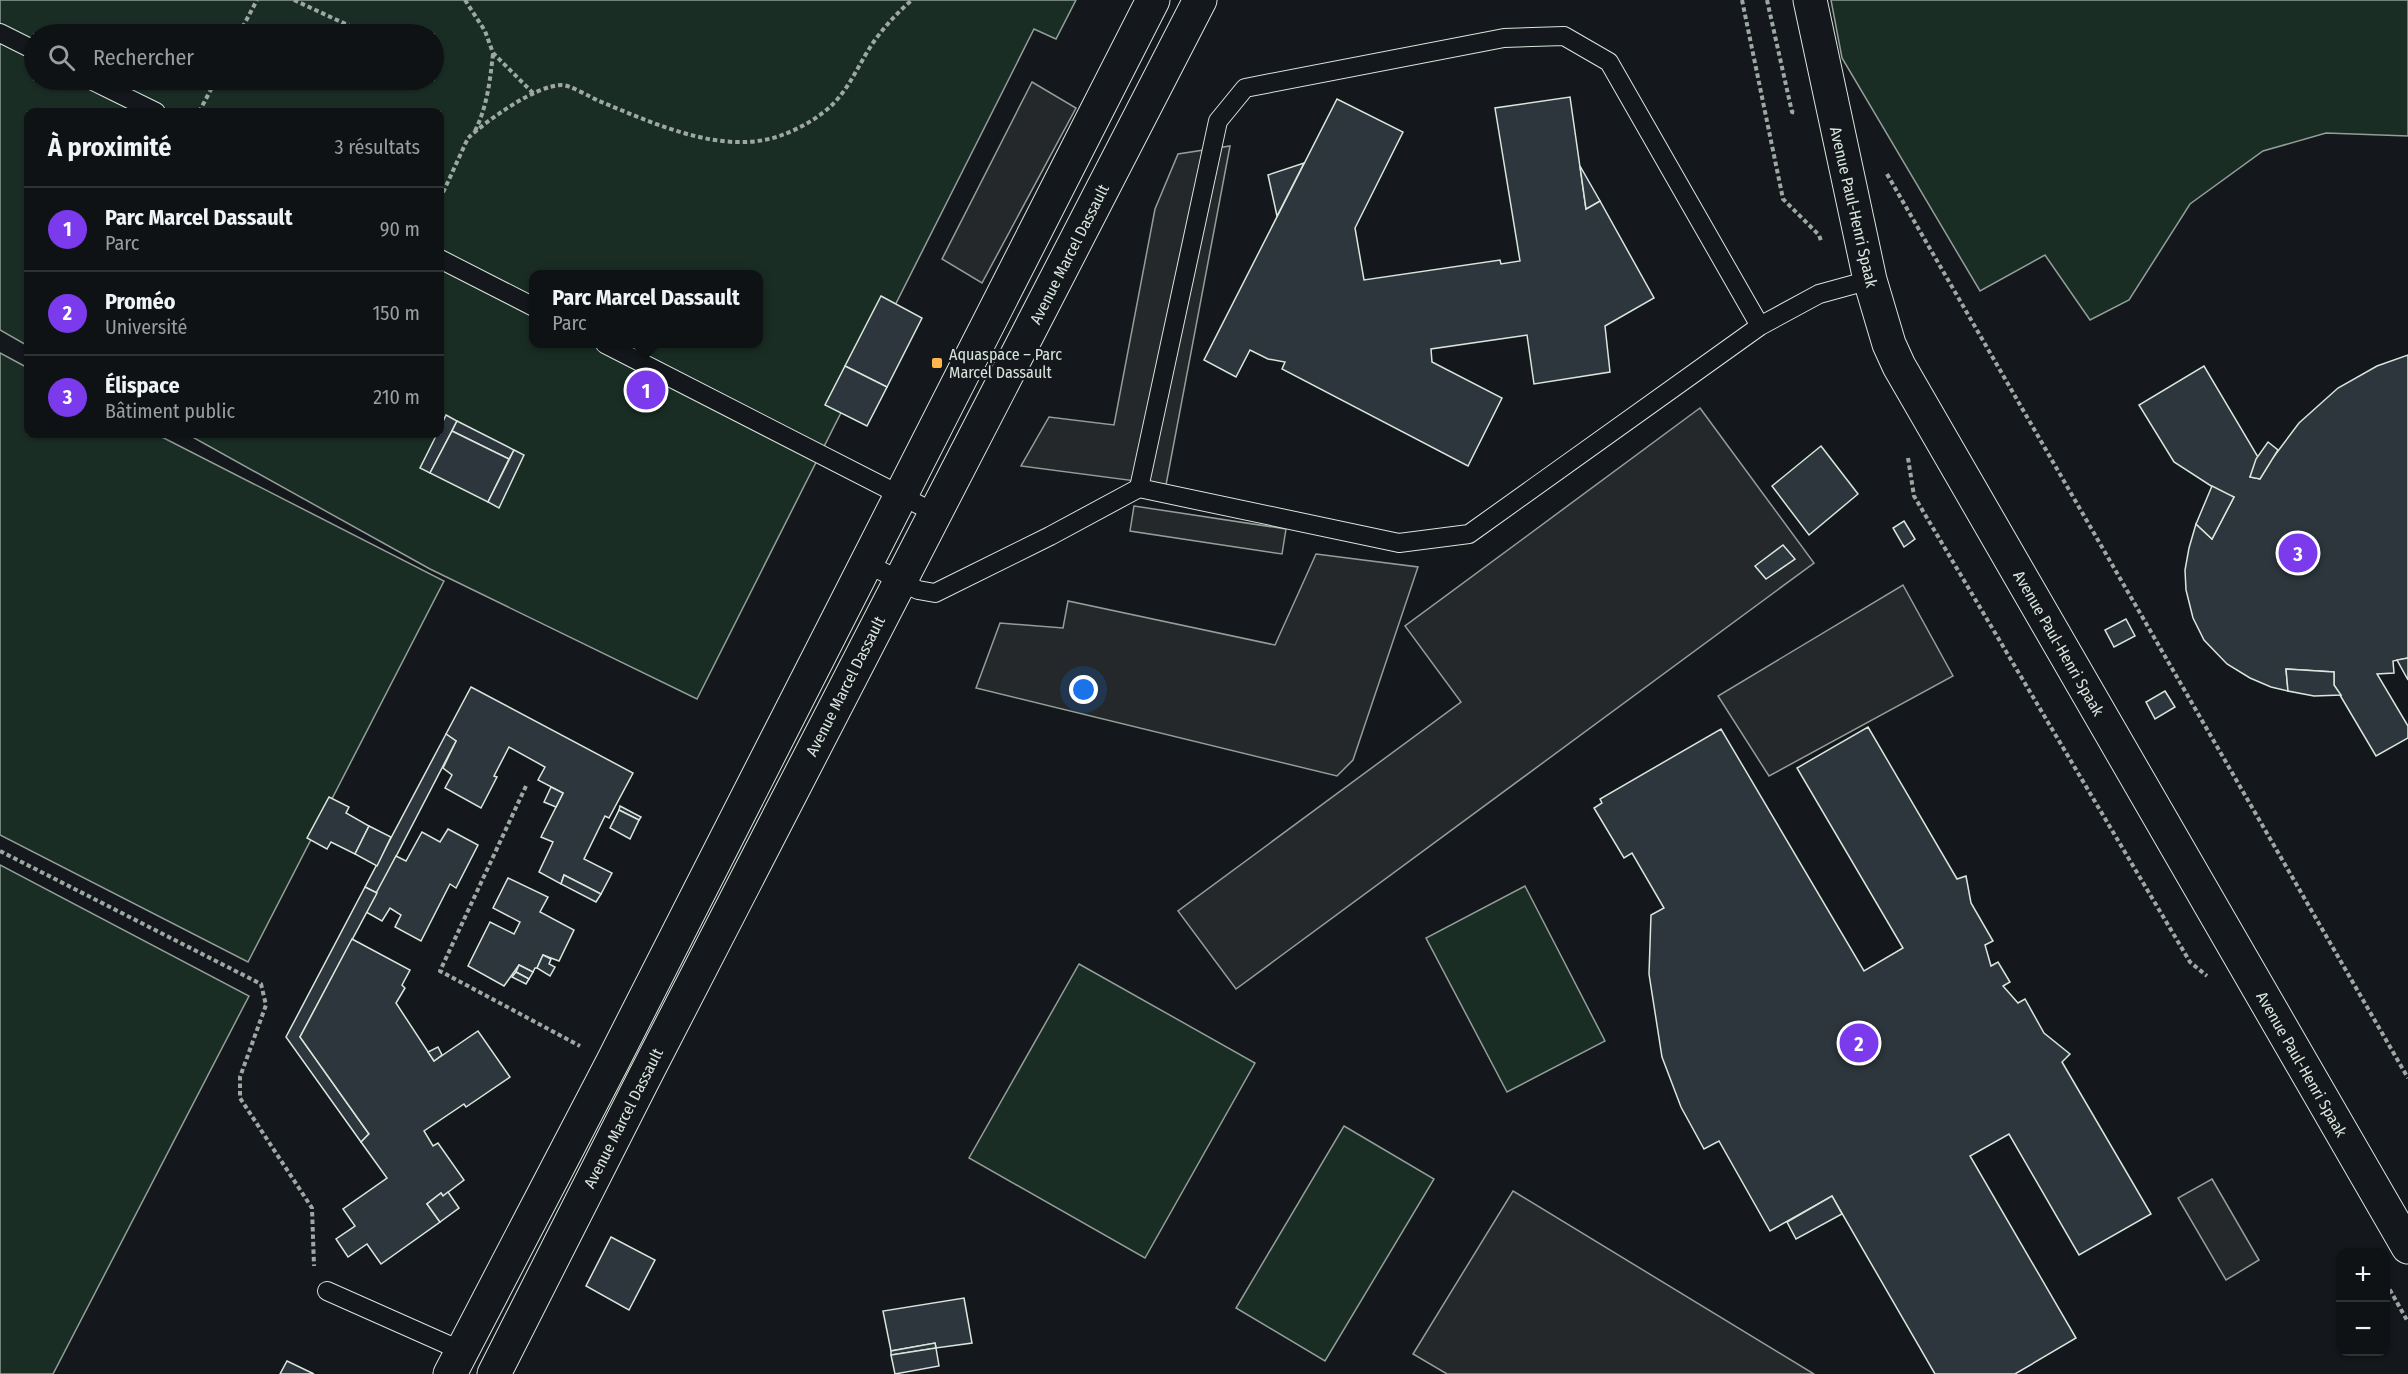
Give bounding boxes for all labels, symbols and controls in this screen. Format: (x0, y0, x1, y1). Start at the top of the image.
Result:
search box (24, 24, 444, 90)
icon: search (45, 41, 78, 74)
text: Rechercher (93, 44, 194, 71)
street label: Avenue Paul-Henri Spaak (1826, 125, 1881, 290)
text: À proximité (48, 132, 171, 163)
text: 3 résultats (334, 135, 420, 159)
street label: Avenue Marcel Dassault (1026, 180, 1113, 327)
text: Parc Marcel Dassault (105, 204, 292, 231)
text: 1 (63, 217, 72, 241)
text: 90 m (380, 217, 420, 241)
text: Parc (105, 231, 139, 255)
popup (529, 270, 763, 348)
text: Parc Marcel Dassault (552, 284, 740, 311)
text: Proméo (105, 288, 175, 315)
text: 2 (63, 301, 72, 325)
text: 150 m (373, 301, 420, 325)
text: Parc (552, 311, 587, 335)
text: Université (105, 315, 187, 339)
place label: Aquaspace – Parc Marcel Dassault (949, 345, 1062, 382)
marker: Aquaspace – Parc Marcel Dassault (930, 356, 944, 370)
pin: 1 (626, 368, 666, 412)
text: Élispace (105, 372, 180, 399)
text: 3 (63, 385, 72, 409)
text: 210 m (373, 385, 420, 409)
text: Bâtiment public (105, 399, 235, 423)
pin: 3 (2278, 530, 2318, 576)
street label: Avenue Paul-Henri Spaak (2009, 567, 2108, 720)
street label: Avenue Marcel Dassault (802, 612, 889, 759)
your location (1069, 675, 1098, 704)
street label: Avenue Paul-Henri Spaak (2252, 988, 2351, 1141)
pin: 2 (1840, 1020, 1878, 1066)
street label: Avenue Marcel Dassault (580, 1044, 667, 1191)
map controls (2336, 1248, 2390, 1356)
button: + (2336, 1248, 2390, 1302)
button: − (2336, 1302, 2390, 1356)

